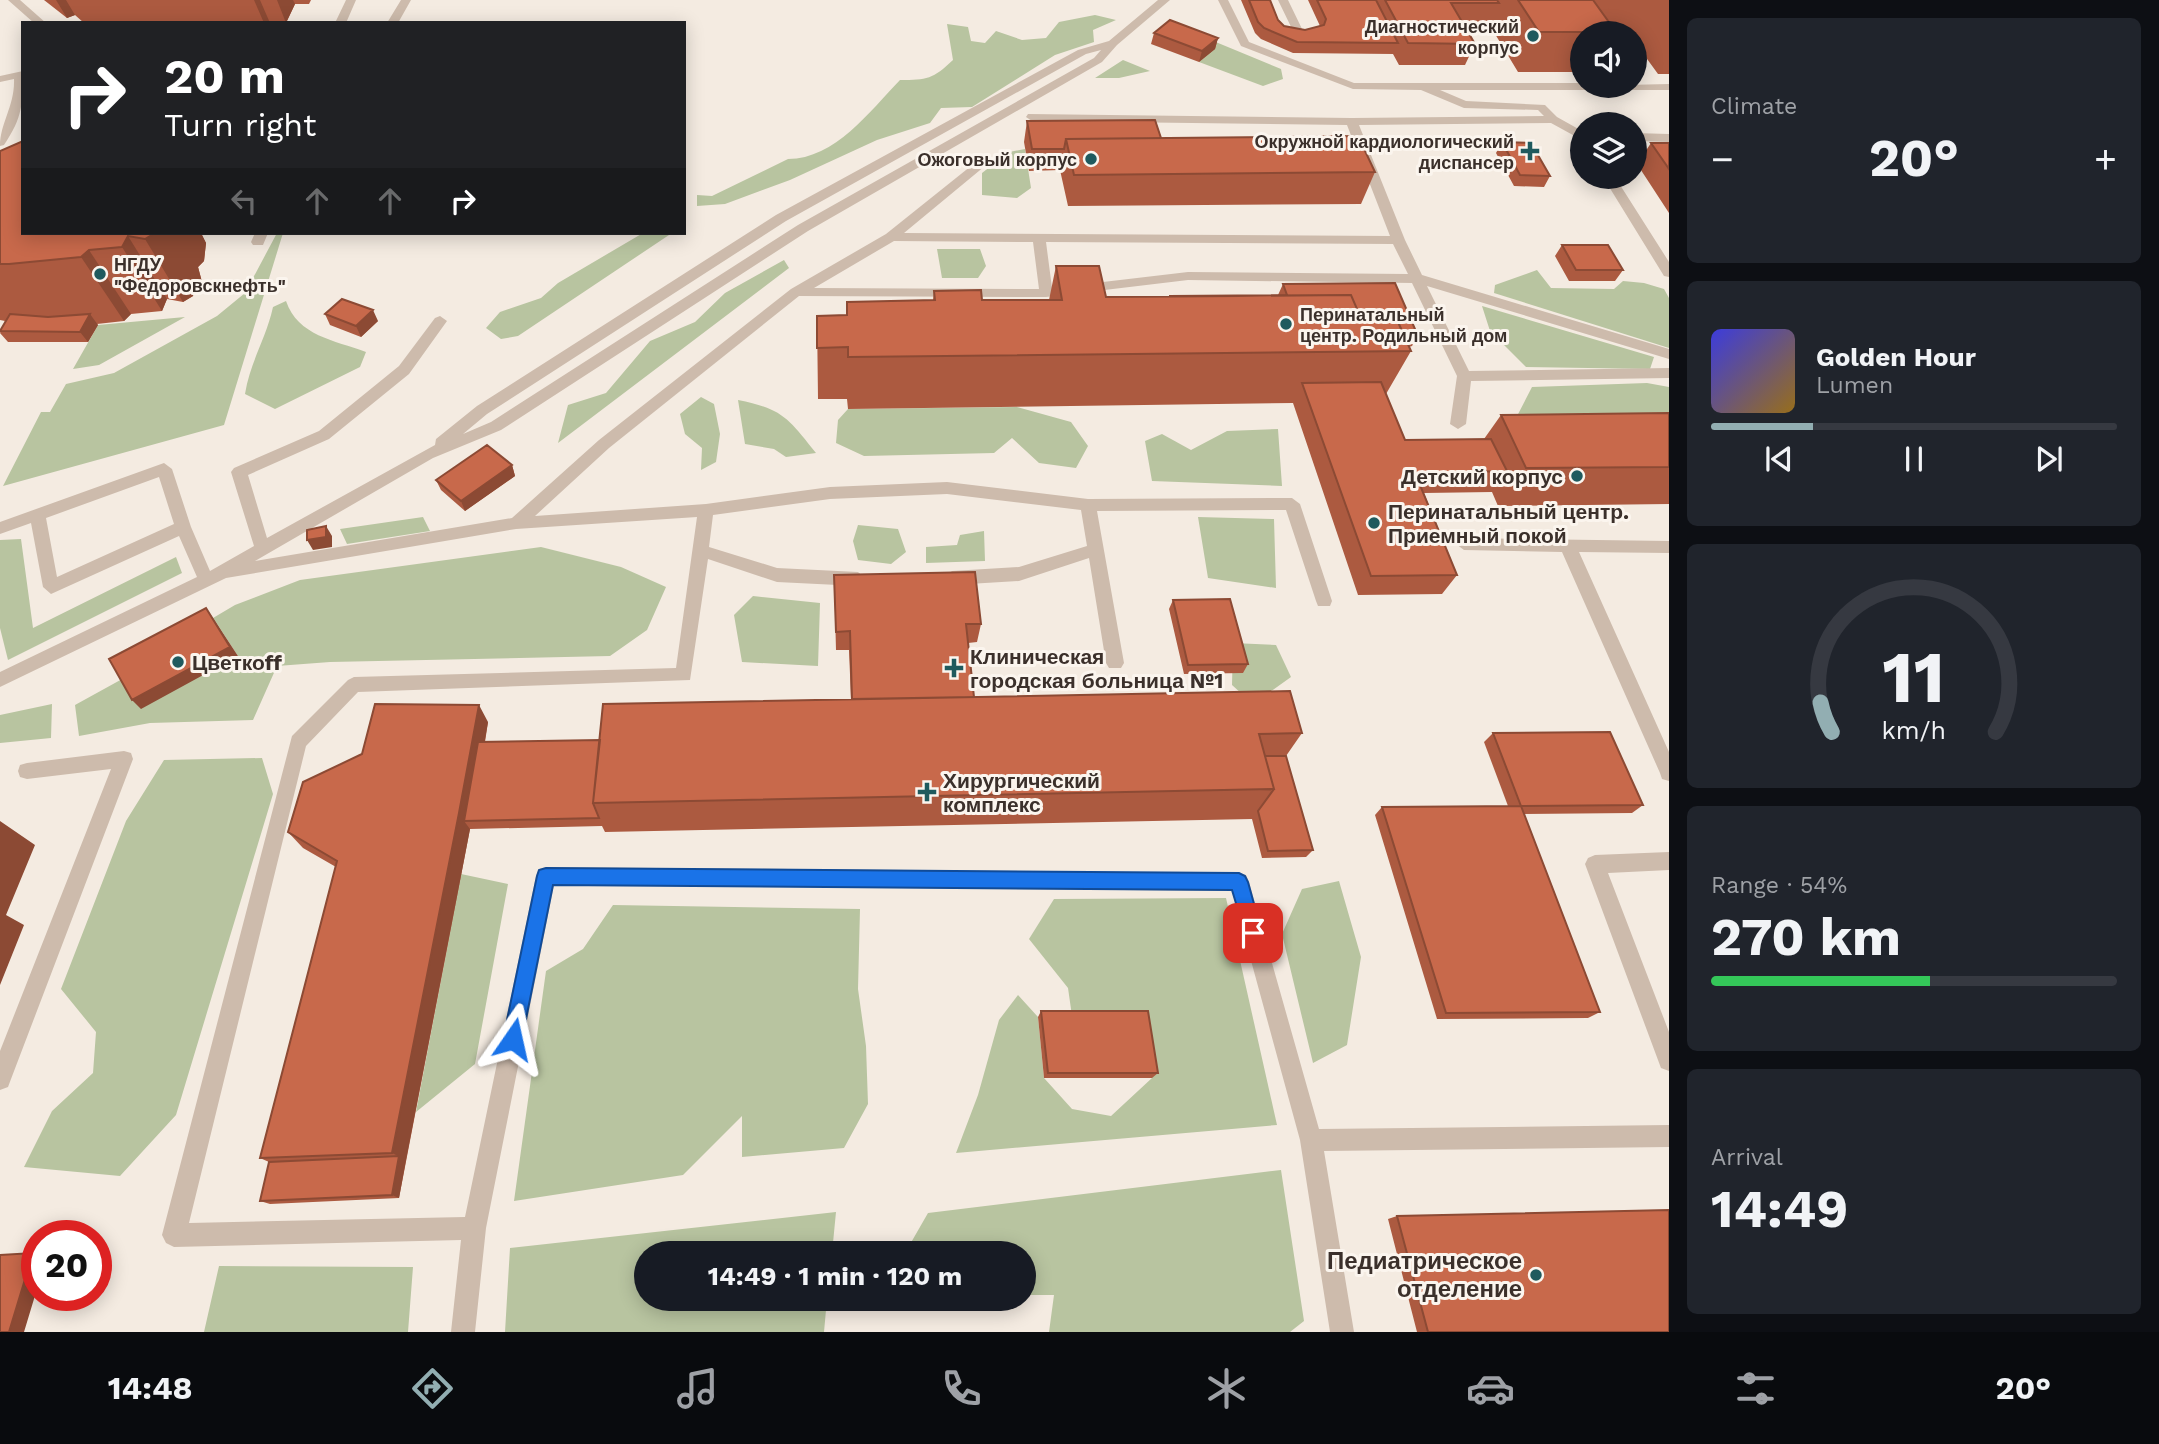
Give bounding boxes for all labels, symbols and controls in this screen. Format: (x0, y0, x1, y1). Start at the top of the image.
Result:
place label: Диагностический корпус (1365, 16, 1519, 58)
map controls (1570, 21, 1647, 189)
button: sound (1570, 21, 1647, 98)
marker: Диагностический корпус (1525, 28, 1541, 44)
text: 20 m (164, 47, 285, 105)
icon: right (49, 49, 140, 140)
text: Climate (1711, 93, 1797, 120)
text: Turn right (164, 106, 316, 144)
button: layers (1570, 112, 1647, 189)
text: 20° (1869, 128, 1959, 189)
place label: Окружной кардиологический диспансер (1254, 131, 1514, 173)
text: − (1711, 137, 1734, 181)
text: + (2094, 137, 2117, 181)
marker: Окружной кардиологический диспансер (1520, 141, 1540, 161)
place label: Ожоговый корпус (918, 149, 1077, 170)
marker: Ожоговый корпус (1083, 151, 1099, 167)
icon: left (225, 182, 263, 220)
icon: ahead (298, 182, 336, 220)
icon: ahead (371, 182, 409, 220)
icon: right (444, 182, 482, 220)
place label: НГДУ "Федоровскнефть" (114, 254, 286, 296)
marker: НГДУ "Федоровскнефть" (92, 266, 108, 282)
place label: Перинатальный центр. Родильный дом (1300, 304, 1507, 346)
marker: Перинатальный центр. Родильный дом (1278, 316, 1294, 332)
text: Golden Hour (1816, 342, 1976, 372)
text: Lumen (1816, 372, 1893, 399)
icon: previous (1760, 440, 1798, 478)
icon: pause (1895, 440, 1933, 478)
icon: next (2030, 440, 2068, 478)
place label: Детский корпус (1401, 464, 1563, 489)
marker: Детский корпус (1569, 468, 1585, 484)
place label: Перинатальный центр. Приемный покой (1388, 499, 1629, 548)
marker: Перинатальный центр. Приемный покой (1366, 515, 1382, 531)
text: 11 (1883, 634, 1945, 720)
place label: Клиническая городская больница №1 (970, 644, 1223, 693)
place label: Цветкоff (192, 650, 283, 675)
marker: Цветкоff (170, 654, 186, 670)
marker: Клиническая городская больница №1 (944, 658, 964, 678)
text: km/h (1882, 716, 1946, 745)
place label: Хирургический комплекс (943, 768, 1100, 817)
marker: Хирургический комплекс (917, 782, 937, 802)
text: Range · 54% (1711, 872, 1847, 899)
pin (1223, 903, 1283, 963)
text: 270 km (1711, 907, 1901, 968)
icon: arrive (1234, 914, 1272, 952)
position arrow (476, 1002, 550, 1076)
text: Arrival (1711, 1144, 1783, 1171)
text: 14:49 (1711, 1179, 1848, 1240)
speed limit sign: 20 (21, 1220, 112, 1311)
place label: Педиатрическое отделение (1327, 1247, 1522, 1303)
text: 14:49 · 1 min · 120 m (708, 1261, 962, 1291)
marker: Педиатрическое отделение (1528, 1267, 1544, 1283)
icon: directions (408, 1364, 457, 1413)
icon: music (673, 1364, 722, 1413)
icon: phone (937, 1364, 986, 1413)
icon: climate (1202, 1364, 1251, 1413)
icon: car (1466, 1364, 1515, 1413)
icon: filters (1731, 1364, 1780, 1413)
text: 14:48 (108, 1369, 193, 1407)
text: 20° (1996, 1369, 2051, 1407)

